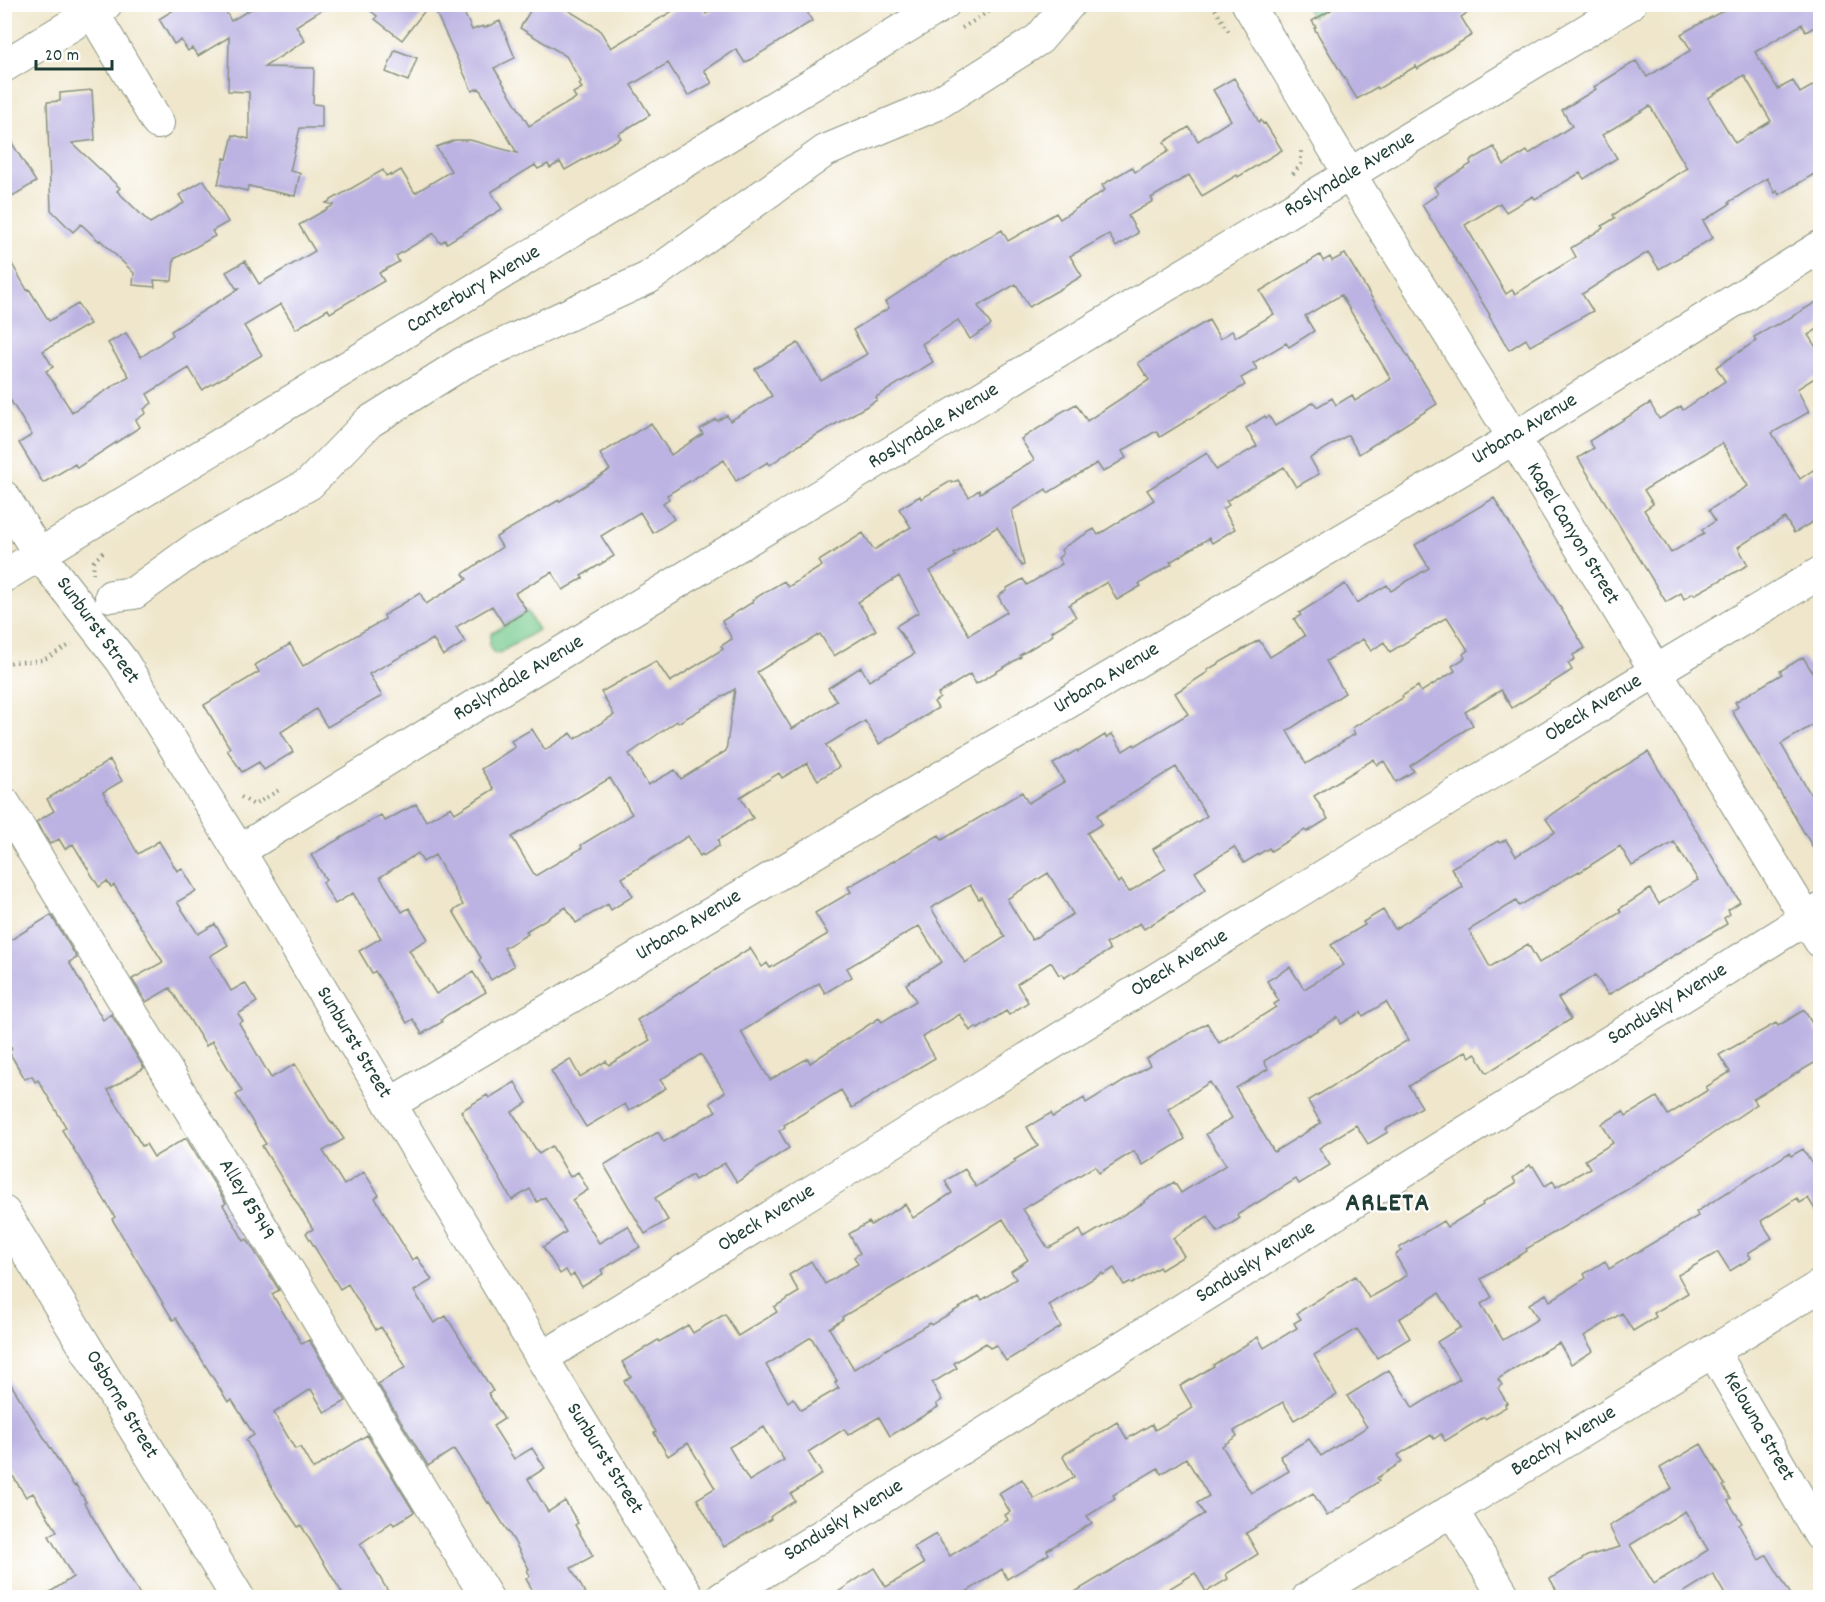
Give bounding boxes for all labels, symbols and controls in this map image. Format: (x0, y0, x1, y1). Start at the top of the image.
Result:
scale bar (36, 33, 112, 71)
text: 20 m (45, 44, 79, 69)
street label: Roslyndale Avenue (1279, 124, 1421, 226)
street label: Canterbury Avenue (401, 238, 547, 342)
street label: Roslyndale Avenue (863, 376, 1005, 478)
street label: Urbana Avenue (1466, 387, 1584, 473)
street label: Kagel Canyon Street (1518, 457, 1626, 611)
street label: Sunburst Street (48, 571, 146, 691)
street label: Roslyndale Avenue (448, 628, 590, 730)
street label: Urbana Avenue (1048, 636, 1166, 722)
street label: Obeck Avenue (1540, 667, 1648, 751)
street label: Urbana Avenue (630, 883, 748, 969)
street label: Obeck Avenue (1126, 922, 1234, 1006)
street label: Sandusky Avenue (1602, 956, 1734, 1054)
street label: Sunburst Street (308, 981, 399, 1105)
street label: Alley 85949 (210, 1154, 282, 1246)
street label: Obeck Avenue (713, 1177, 821, 1261)
district label: ARLETA (1345, 1185, 1431, 1224)
street label: Sandusky Avenue (1190, 1214, 1322, 1312)
street label: Osborne Street (77, 1345, 165, 1465)
street label: Kelowna Street (1714, 1367, 1802, 1488)
street label: Sunburst Street (558, 1397, 650, 1521)
street label: Beachy Avenue (1506, 1399, 1622, 1485)
street label: Sandusky Avenue (778, 1472, 910, 1570)

